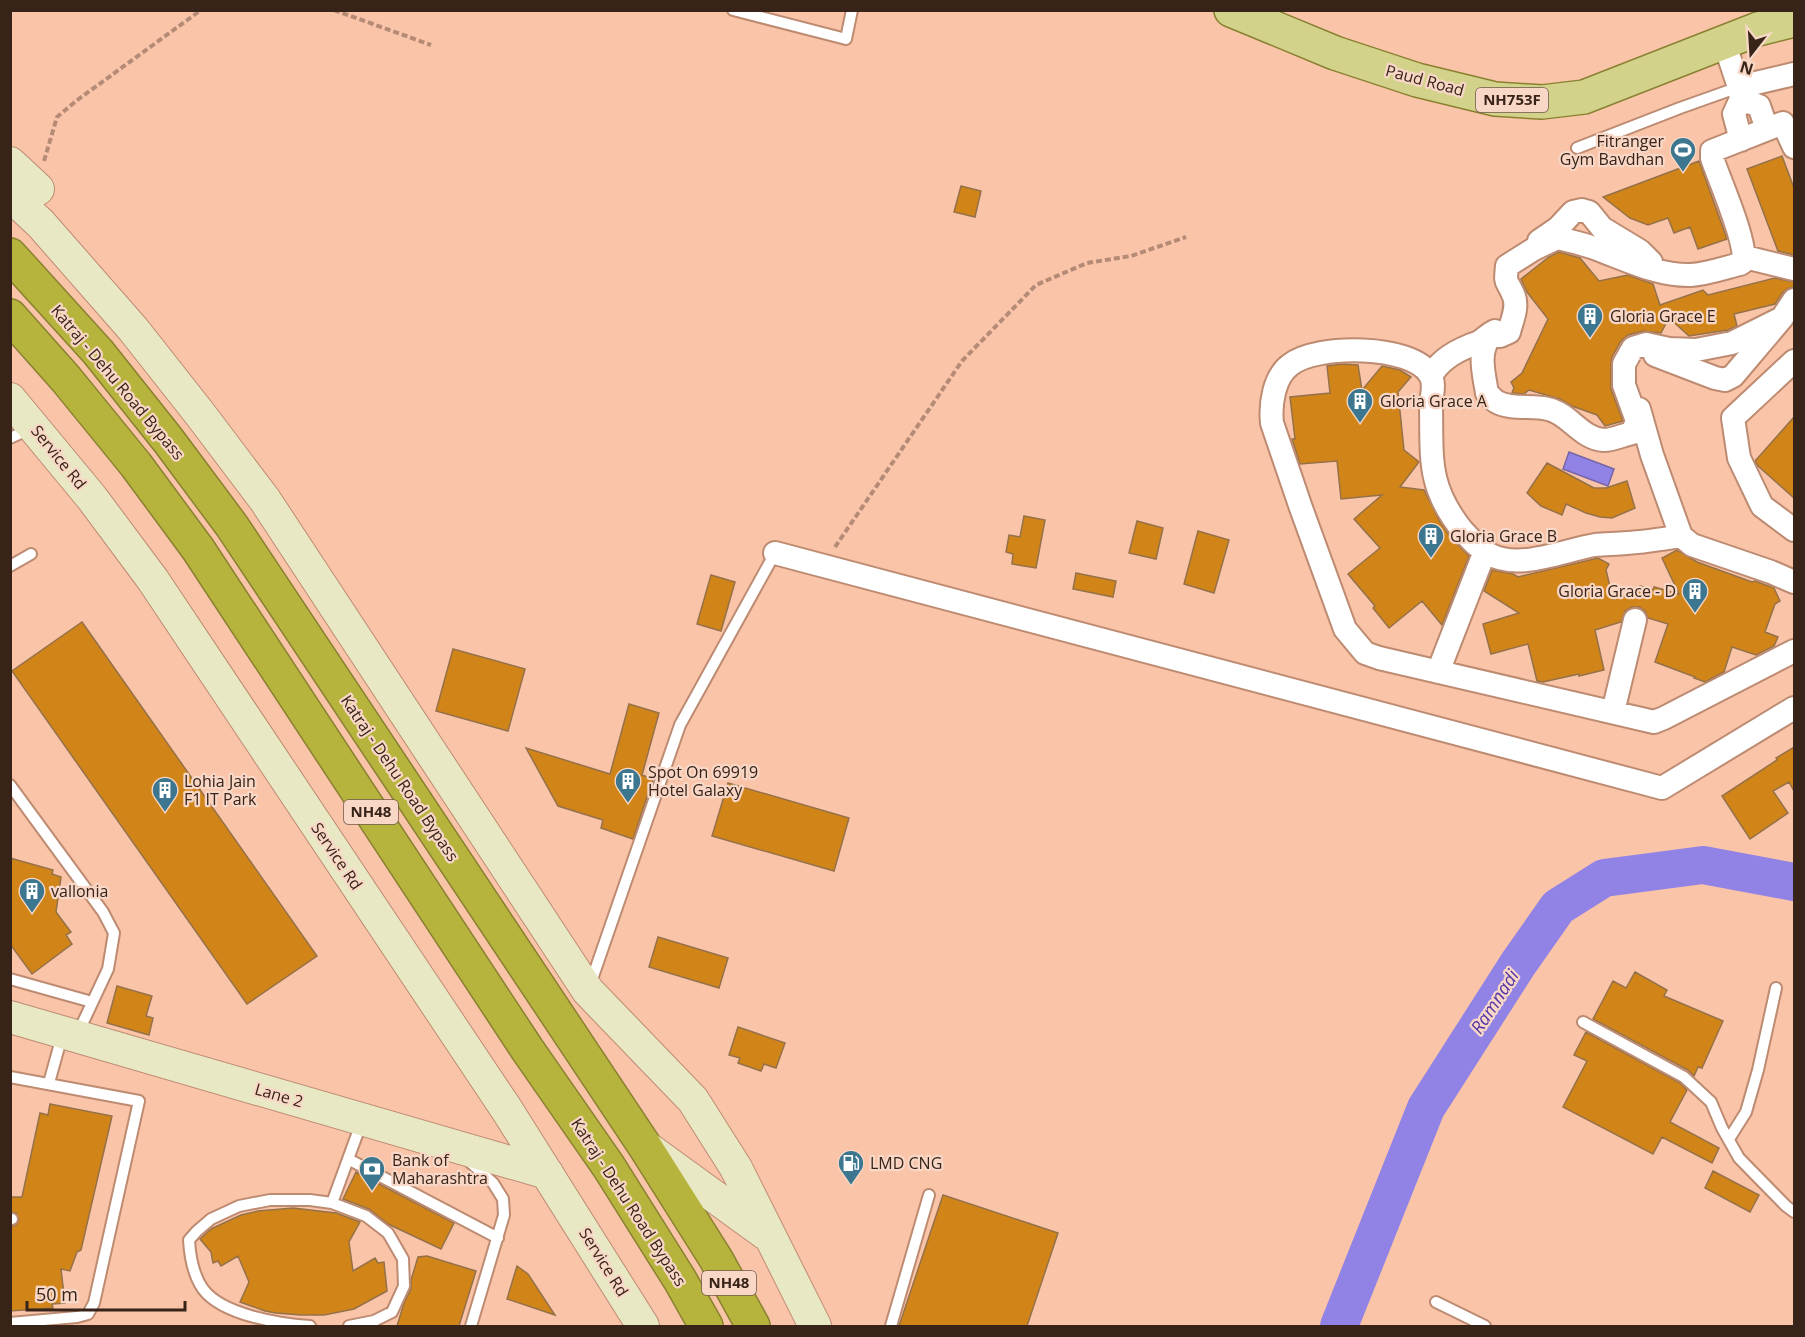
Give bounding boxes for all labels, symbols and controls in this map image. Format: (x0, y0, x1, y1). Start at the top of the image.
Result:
north arrow (1721, 24, 1781, 84)
text: N (1737, 56, 1756, 81)
street label: Paud Road (1383, 59, 1467, 101)
road number: NH753F (1476, 88, 1548, 112)
place label: Fitranger Gym Bavdhan (1560, 130, 1664, 170)
sports icon: Fitranger Gym Bavdhan (1668, 135, 1698, 173)
street label: Katraj - Dehu Road Bypass (46, 300, 190, 464)
building icon: Gloria Grace E (1575, 301, 1605, 339)
place label: Gloria Grace E (1610, 305, 1716, 327)
building icon: Gloria Grace A (1345, 386, 1375, 424)
place label: Gloria Grace A (1380, 390, 1488, 412)
street label: Service Rd (26, 420, 92, 494)
building icon: Gloria Grace B (1416, 521, 1446, 559)
place label: Gloria Grace B (1450, 525, 1557, 547)
building icon: Gloria Grace - D (1680, 576, 1710, 614)
place label: Gloria Grace - D (1558, 580, 1676, 602)
street label: Katraj - Dehu Road Bypass (336, 690, 464, 866)
place label: Spot On 69919 Hotel Galaxy (648, 761, 758, 801)
building icon: Spot On 69919 Hotel Galaxy (613, 766, 643, 804)
place label: Lohia Jain F1 IT Park (184, 770, 257, 810)
building icon: Lohia Jain F1 IT Park (150, 775, 180, 813)
road number: NH48 (344, 800, 398, 824)
street label: Service Rd (306, 818, 368, 894)
building icon: vallonia (17, 876, 47, 914)
place label: vallonia (51, 880, 108, 902)
water label: Ramnadi (1465, 964, 1524, 1038)
street label: Lane 2 (252, 1078, 306, 1112)
street label: Katraj - Dehu Road Bypass (566, 1114, 692, 1290)
fuel station icon: LMD CNG (836, 1148, 866, 1186)
place label: Bank of Maharashtra (392, 1149, 488, 1189)
place label: LMD CNG (870, 1152, 942, 1174)
bank icon: Bank of Maharashtra (357, 1154, 387, 1192)
street label: Service Rd (574, 1224, 634, 1300)
road number: NH48 (702, 1271, 756, 1295)
scale bar (27, 1274, 184, 1312)
text: 50 m (36, 1282, 78, 1306)

